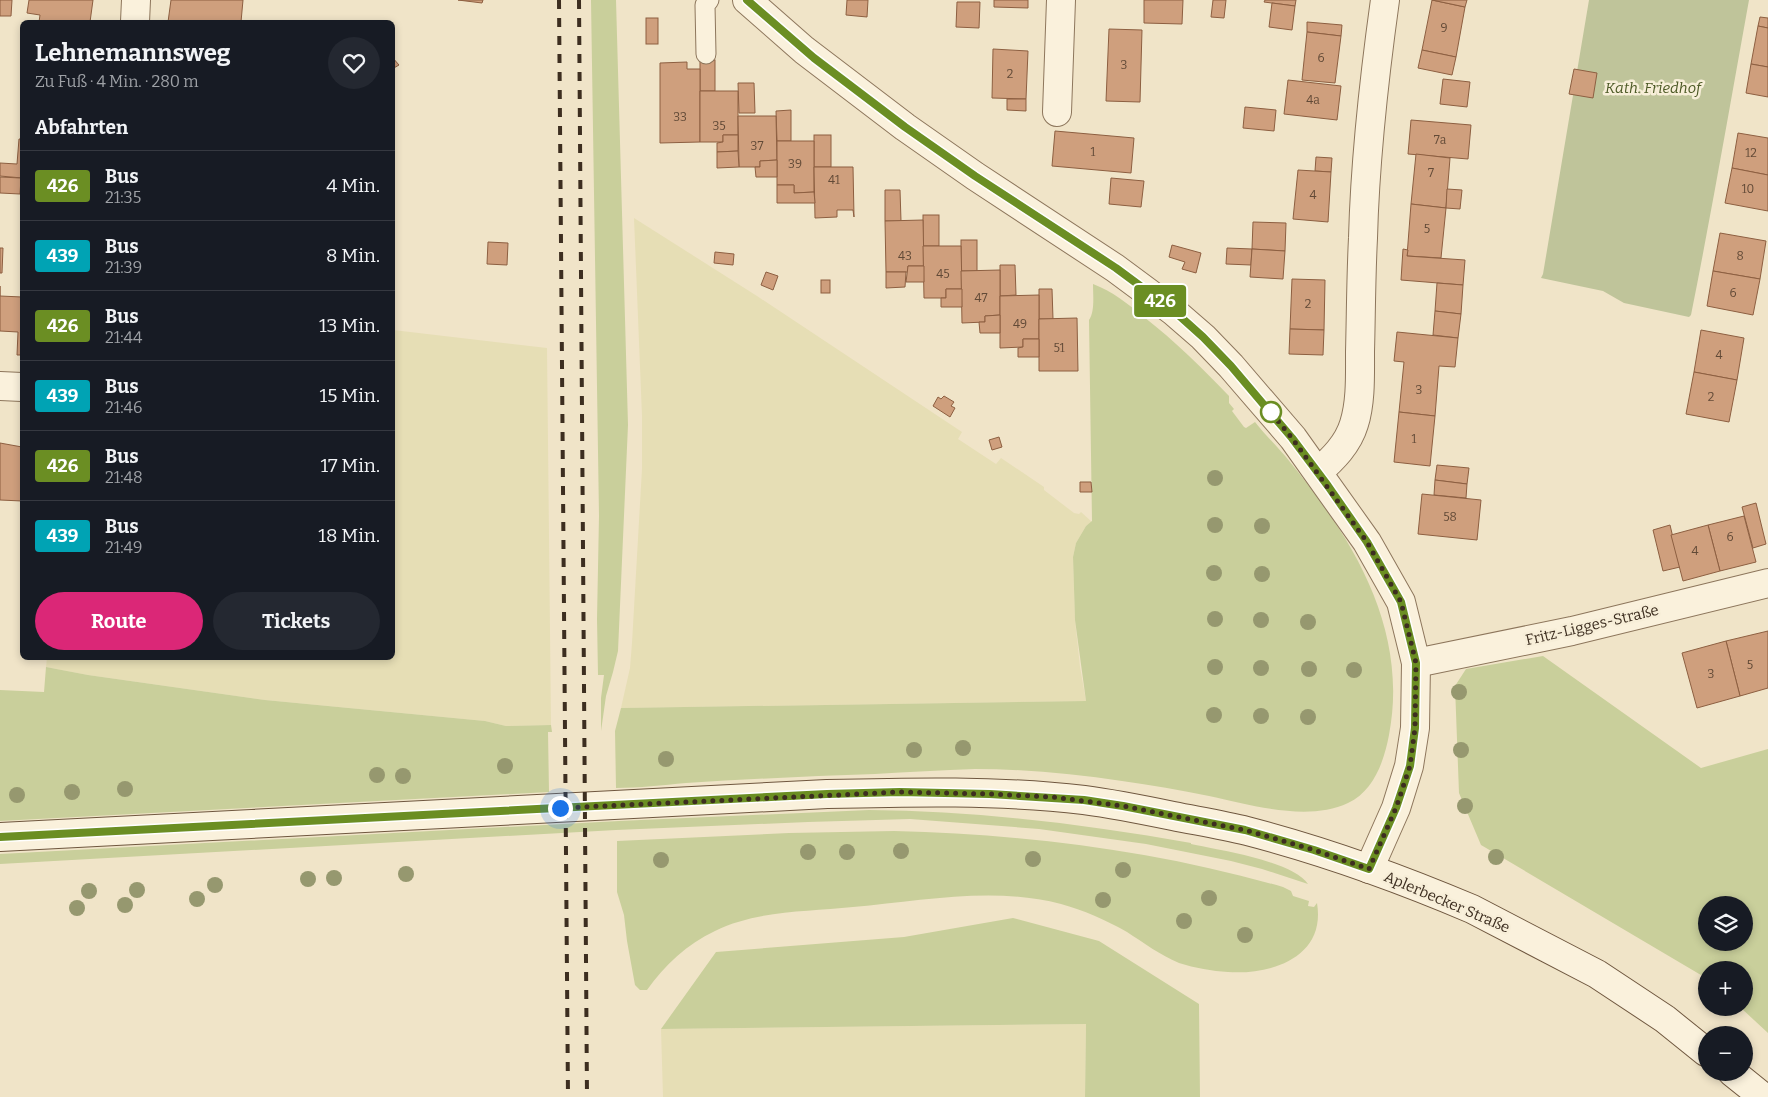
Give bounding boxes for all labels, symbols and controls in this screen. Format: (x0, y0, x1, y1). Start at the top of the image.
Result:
house number: 9 (1440, 21, 1448, 35)
button: heart (328, 37, 380, 89)
text: Lehnemannsweg (35, 39, 231, 67)
house number: 6 (1317, 51, 1325, 65)
house number: 3 (1121, 58, 1128, 72)
house number: 2 (1007, 67, 1013, 81)
text: Zu Fuß · 4 Min. · 280 m (35, 72, 199, 91)
park label: Kath. Friedhof (1605, 79, 1703, 97)
house number: 4a (1306, 93, 1320, 107)
house number: 33 (673, 110, 687, 124)
text: Abfahrten (35, 116, 128, 139)
house number: 35 (712, 119, 726, 133)
house number: 7a (1434, 133, 1447, 147)
house number: 37 (751, 139, 763, 153)
house number: 1 (1091, 145, 1096, 159)
house number: 12 (1745, 146, 1757, 160)
house number: 39 (788, 157, 802, 171)
text: Bus (105, 165, 139, 188)
house number: 7 (1428, 166, 1434, 180)
house number: 41 (828, 173, 840, 187)
text: 4 Min. (326, 174, 380, 197)
text: 426 (47, 175, 78, 197)
house number: 10 (1742, 182, 1754, 196)
text: 21:35 (105, 188, 141, 207)
house number: 4 (1309, 188, 1317, 202)
house number: 5 (1424, 222, 1430, 236)
text: Bus (105, 235, 139, 258)
text: 8 Min. (326, 244, 380, 267)
text: 439 (47, 245, 78, 267)
house number: 43 (898, 249, 912, 263)
house number: 8 (1736, 249, 1744, 263)
text: 21:39 (105, 258, 142, 277)
house number: 45 (936, 267, 950, 281)
line badge: 426 (1131, 285, 1189, 317)
house number: 6 (1729, 286, 1737, 300)
text: 426 (1144, 290, 1176, 312)
house number: 47 (975, 291, 987, 305)
house number: 2 (1305, 297, 1311, 311)
text: Bus (105, 305, 139, 328)
text: 13 Min. (319, 314, 380, 337)
text: 426 (47, 315, 78, 337)
house number: 49 (1013, 317, 1027, 331)
text: 21:44 (105, 328, 142, 347)
house number: 51 (1053, 341, 1065, 355)
house number: 4 (1715, 348, 1723, 362)
text: Bus (105, 375, 139, 398)
house number: 3 (1416, 383, 1423, 397)
text: 15 Min. (320, 384, 380, 407)
text: 439 (47, 385, 78, 407)
house number: 2 (1708, 390, 1714, 404)
text: 21:46 (105, 398, 142, 417)
unlabelled marker (1260, 401, 1282, 423)
house number: 1 (1412, 432, 1417, 446)
text: Bus (105, 445, 139, 468)
text: 17 Min. (320, 454, 380, 477)
text: 426 (47, 455, 78, 477)
text: 21:48 (105, 468, 143, 487)
house number: 58 (1443, 510, 1457, 524)
text: Bus (105, 515, 139, 538)
text: 18 Min. (318, 524, 380, 547)
text: 439 (47, 525, 78, 547)
house number: 6 (1726, 530, 1734, 544)
text: 21:49 (105, 538, 142, 557)
house number: 4 (1691, 544, 1699, 558)
button: Route (35, 592, 203, 650)
button: Tickets (213, 592, 380, 650)
street label: Fritz-Ligges-Straße (1523, 601, 1661, 649)
house number: 5 (1747, 658, 1753, 672)
house number: 3 (1708, 667, 1715, 681)
your location (548, 796, 573, 821)
street label: Aplerbecker Straße (1381, 867, 1513, 937)
map controls (1698, 896, 1753, 1081)
button: layers (1698, 896, 1753, 951)
button: + (1698, 961, 1753, 1016)
button: − (1698, 1026, 1753, 1081)

